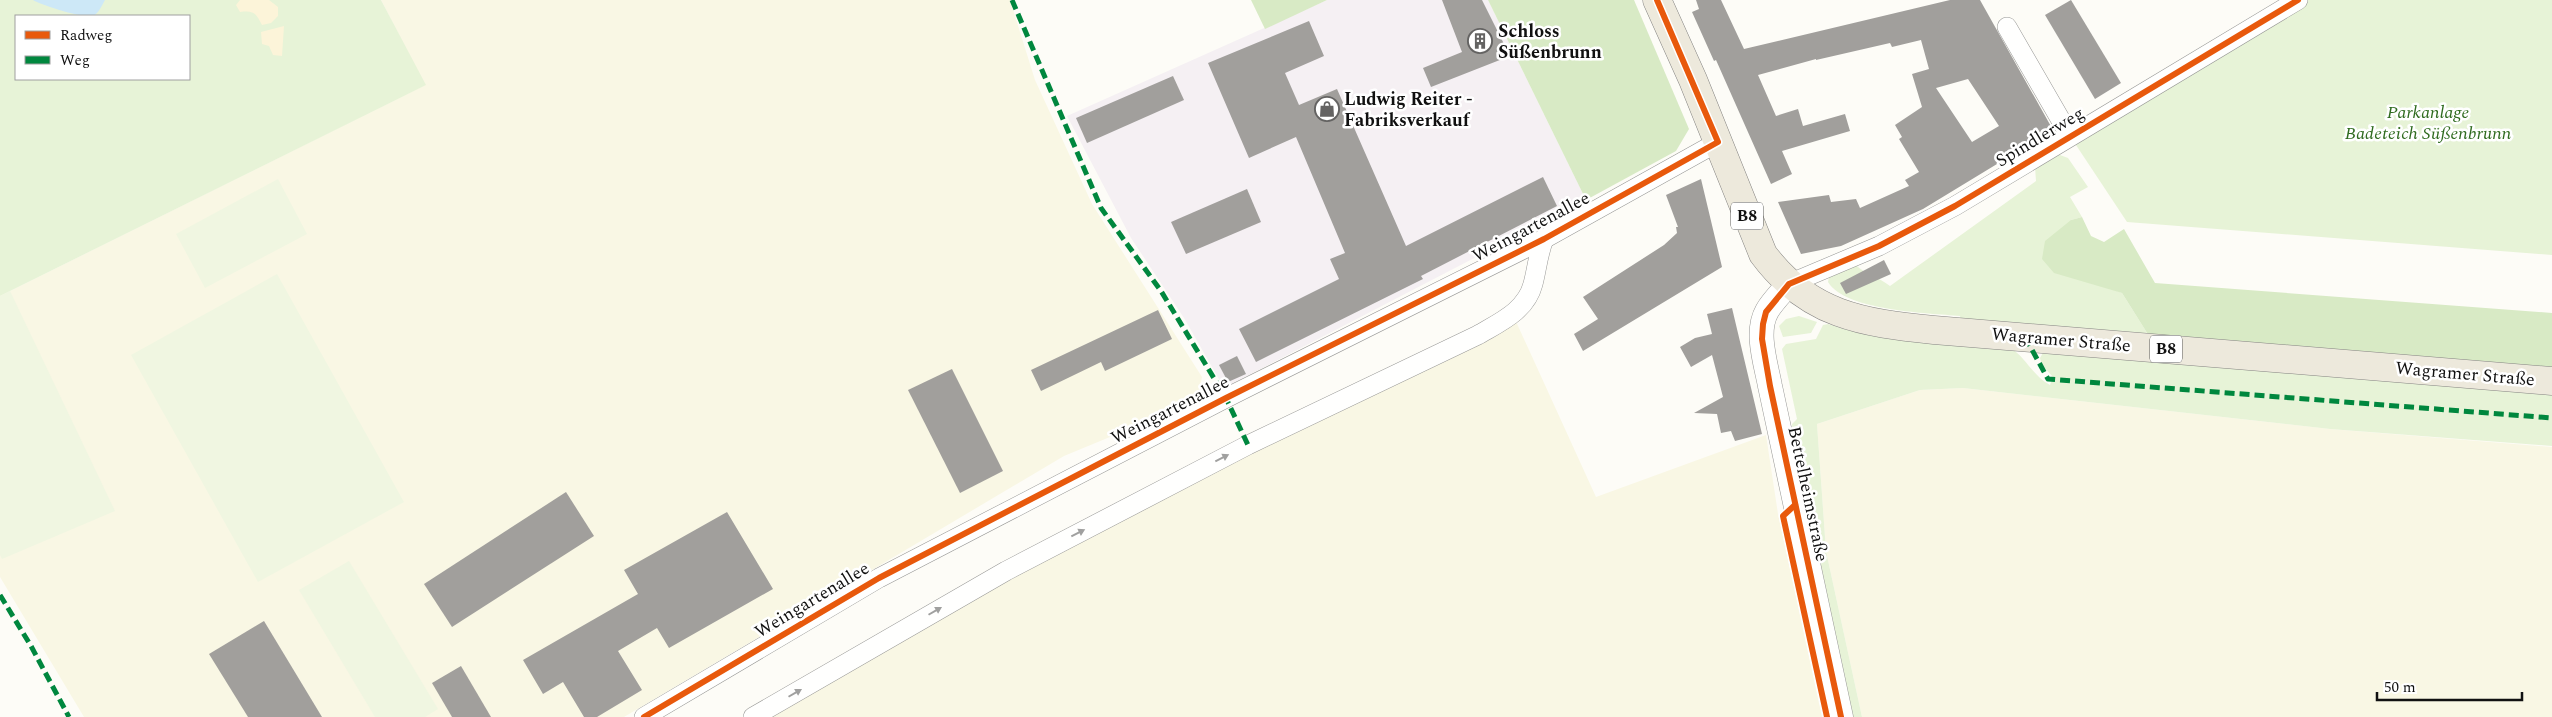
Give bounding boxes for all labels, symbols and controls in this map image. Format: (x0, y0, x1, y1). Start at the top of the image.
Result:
legend (15, 15, 190, 80)
place label: Schloss Süßenbrunn (1498, 18, 1602, 66)
text: Radweg (60, 24, 113, 47)
building icon: Schloss Süßenbrunn (1467, 28, 1493, 54)
text: Weg (60, 49, 90, 72)
place label: Ludwig Reiter - Fabriksverkauf (1344, 86, 1473, 134)
shop icon: Ludwig Reiter - Fabriksverkauf (1314, 96, 1340, 122)
park label: Parkanlage Badeteich Süßenbrunn (2345, 99, 2512, 147)
street label: Spindlerweg (1991, 100, 2089, 174)
street label: Weingartenallee (1467, 185, 1595, 269)
road number: B8 (1731, 202, 1763, 230)
street label: Wagramer Straße (1990, 320, 2132, 360)
road number: B8 (2150, 336, 2182, 362)
street label: Wagramer Straße (2394, 354, 2536, 394)
street label: Weingartenallee (1106, 369, 1234, 451)
street label: Bettelheimstraße (1780, 424, 1836, 564)
one-way arrow (1215, 454, 1229, 462)
one-way arrow (1071, 529, 1085, 537)
street label: Weingartenallee (749, 555, 875, 645)
one-way arrow (929, 607, 942, 616)
scale bar (2377, 670, 2522, 702)
text: 50 m (2384, 676, 2416, 699)
one-way arrow (788, 688, 801, 697)

